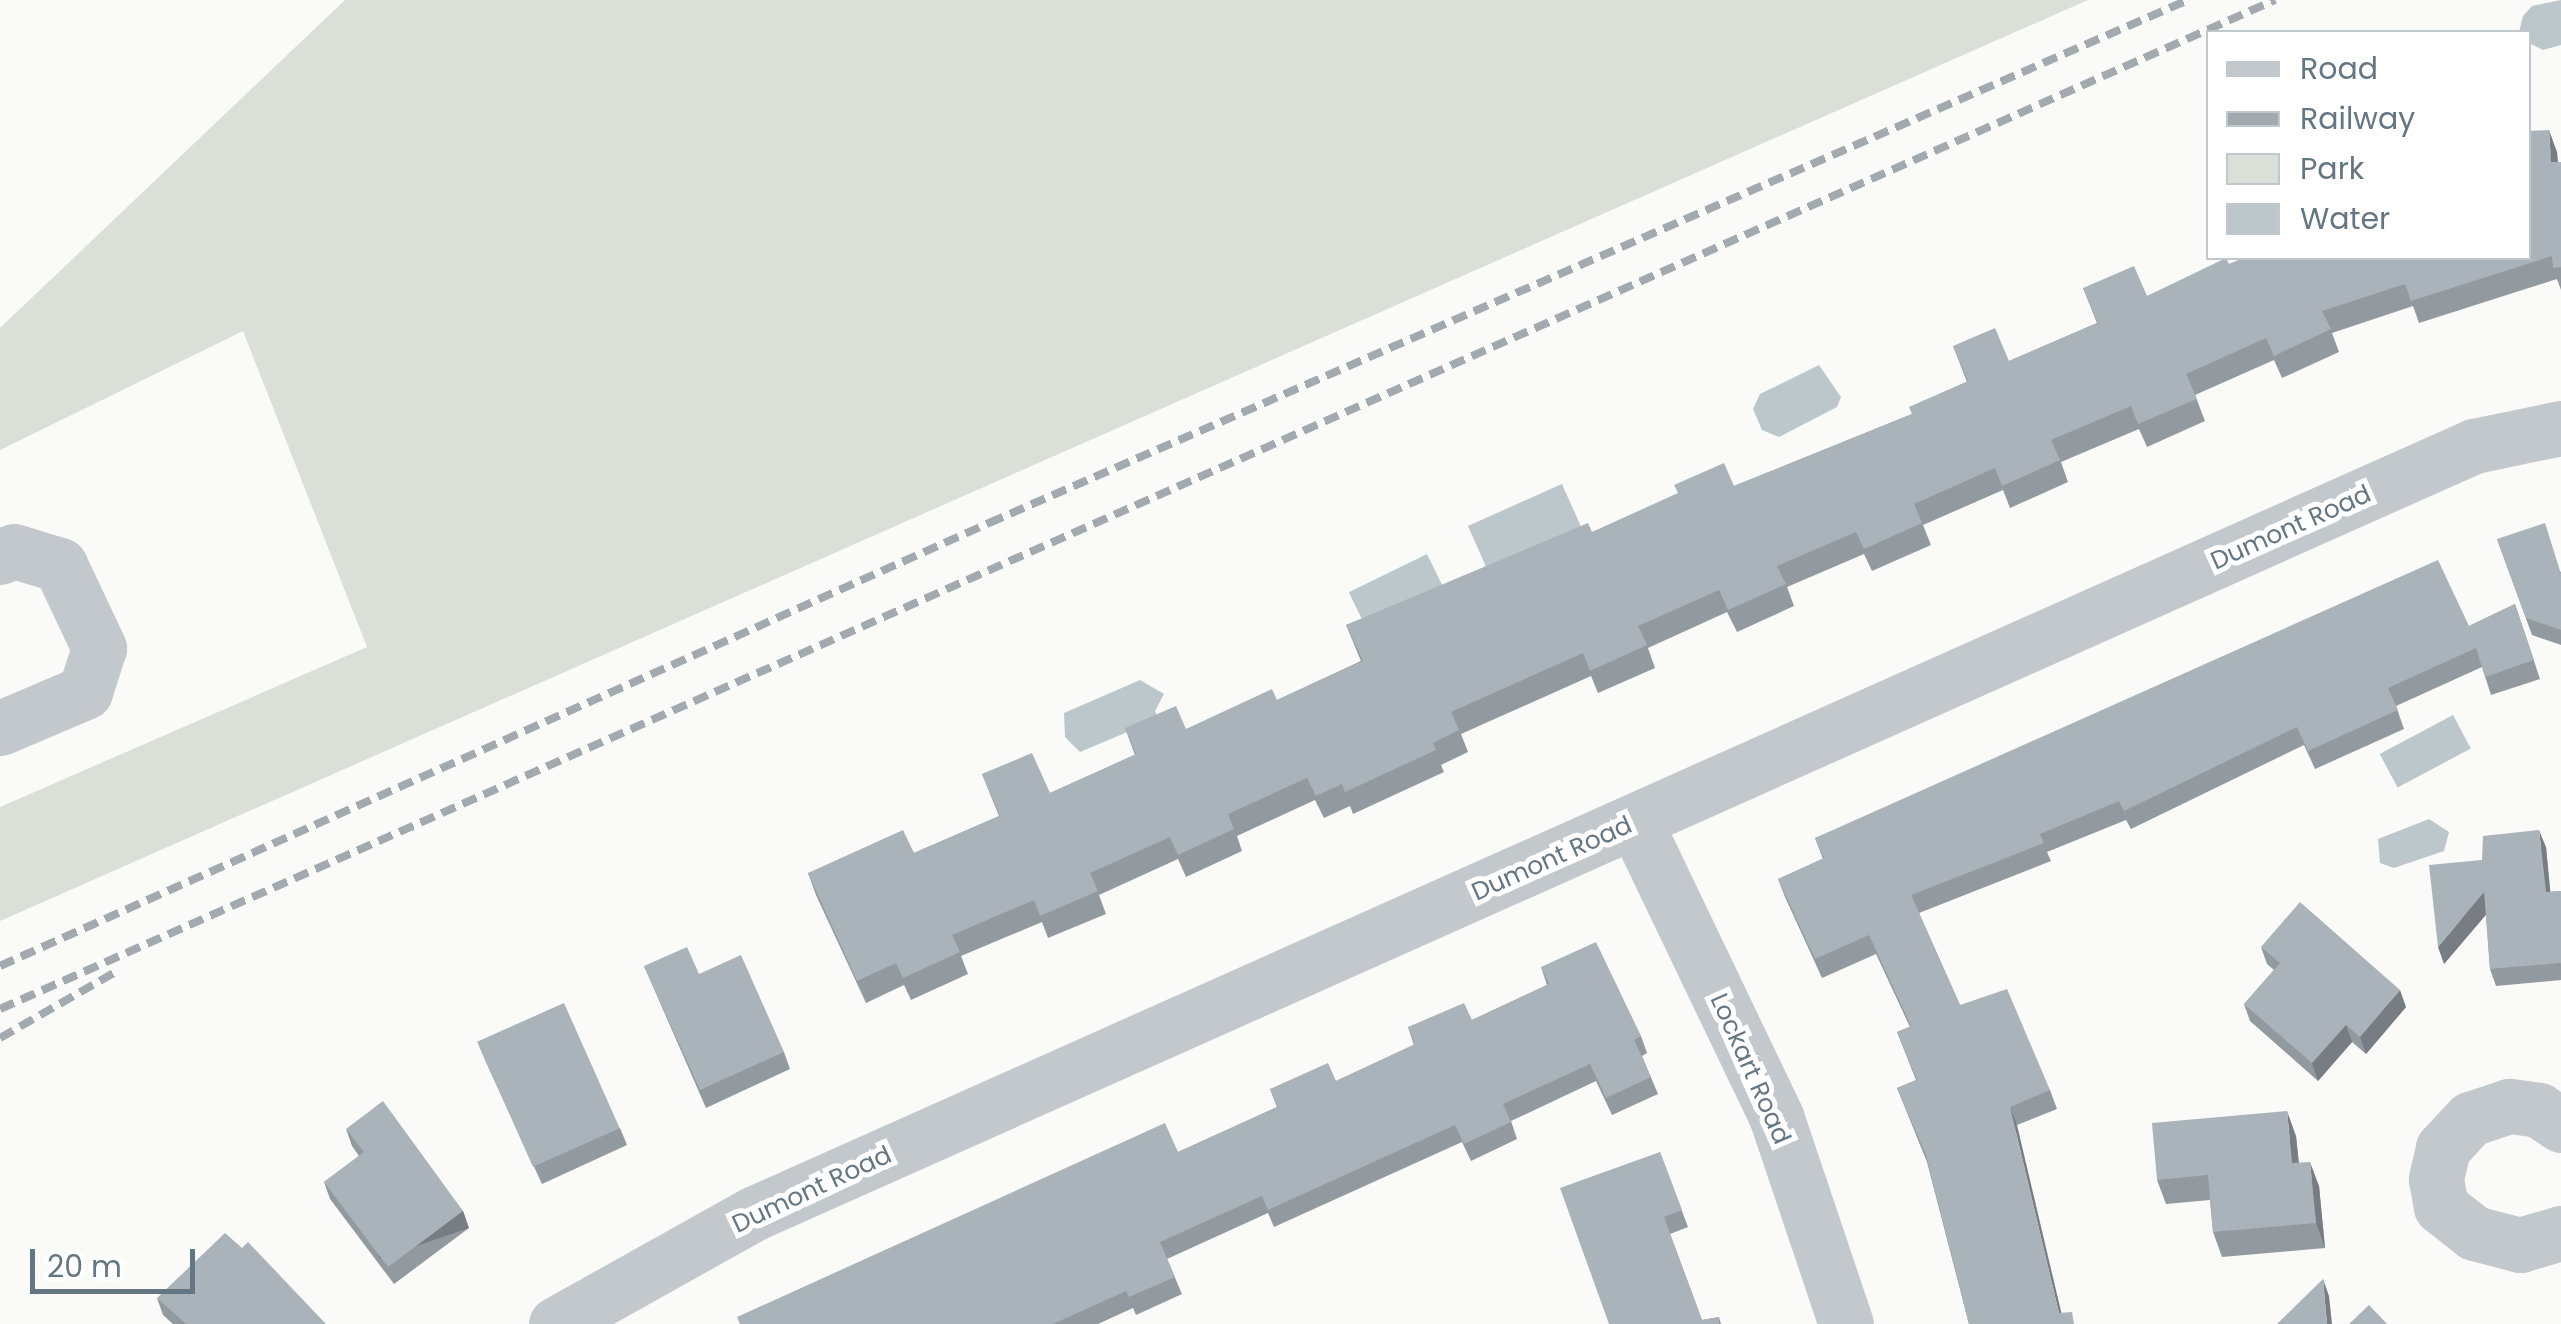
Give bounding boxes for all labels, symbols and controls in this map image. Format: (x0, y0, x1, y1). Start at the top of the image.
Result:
legend (2206, 30, 2531, 260)
text: Road (2300, 47, 2378, 90)
text: Railway (2300, 97, 2415, 140)
text: Park (2300, 147, 2364, 190)
text: Water (2300, 197, 2390, 240)
street label: Dumont Road (2206, 479, 2376, 577)
street label: Dumont Road (1467, 810, 1637, 908)
street label: Lockart Road (1703, 989, 1797, 1149)
street label: Dumont Road (728, 1140, 896, 1240)
scale bar (35, 1229, 200, 1291)
text: 20 m (47, 1245, 122, 1288)

